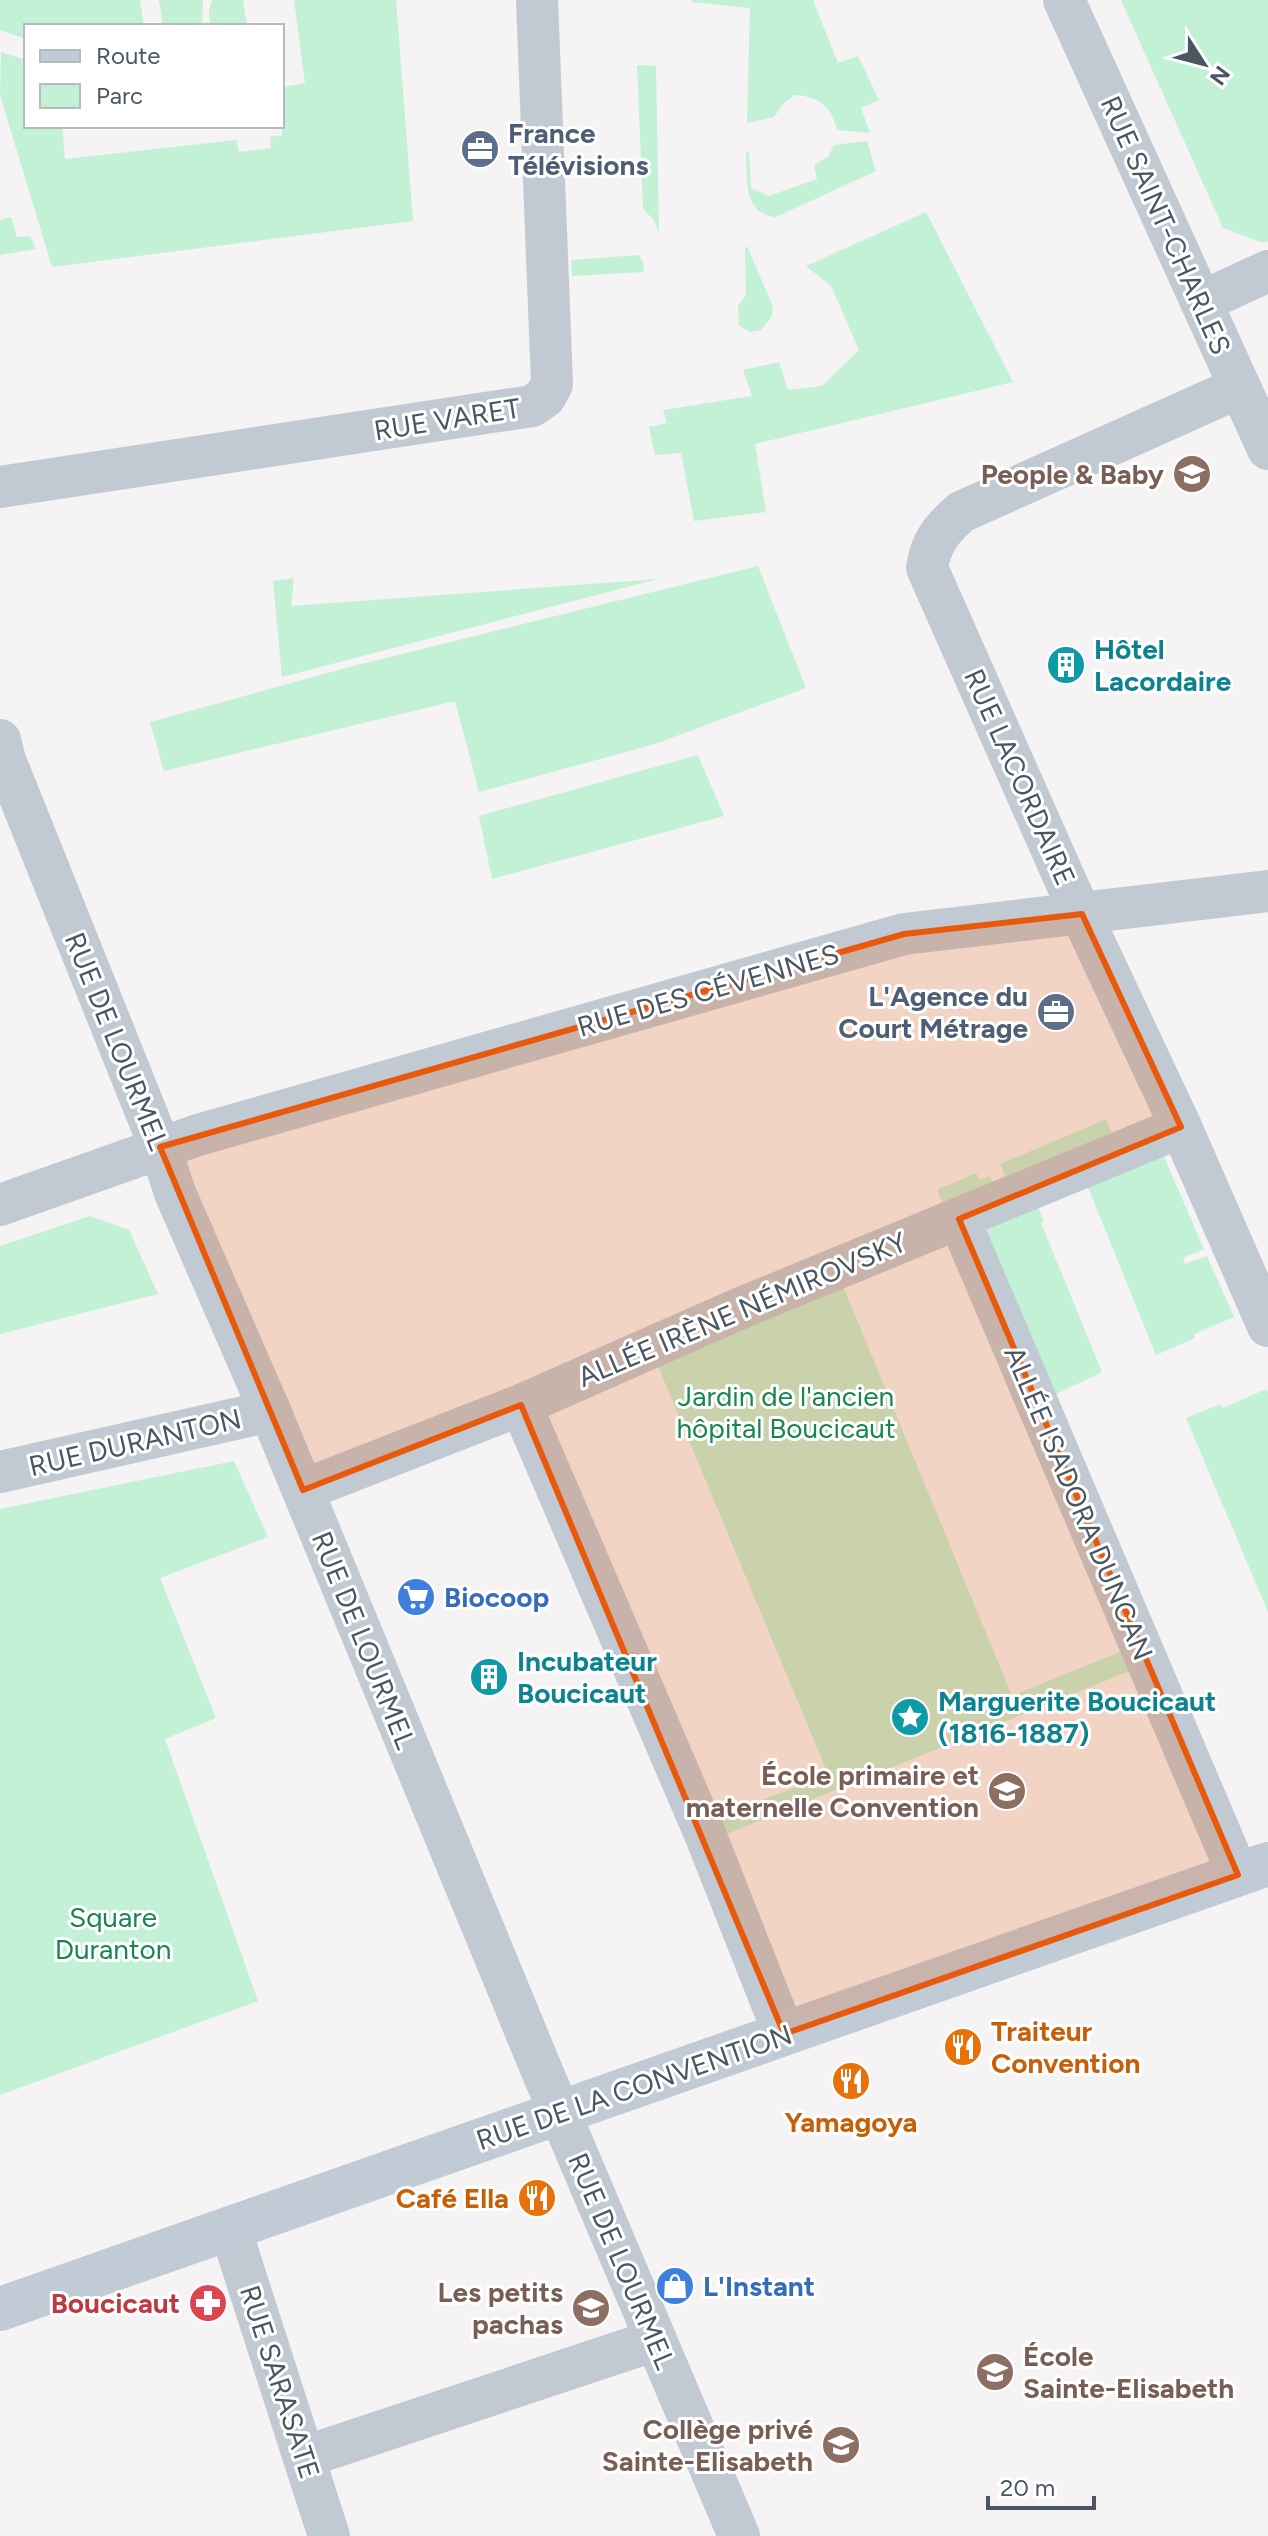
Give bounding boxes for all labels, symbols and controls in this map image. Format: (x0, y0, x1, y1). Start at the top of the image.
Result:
legend (24, 24, 284, 128)
north arrow (1164, 24, 1244, 104)
text: Route (96, 41, 160, 70)
text: N (1204, 61, 1236, 90)
text: Parc (96, 81, 143, 110)
street label: RUE SAINT-CHARLES (1094, 90, 1238, 360)
place label: France Télévisions (508, 116, 648, 182)
office icon: France Télévisions (459, 128, 501, 170)
street label: RUE VARET (371, 391, 523, 447)
school or university icon: People & Baby (1171, 453, 1213, 495)
place label: People & Baby (981, 457, 1165, 491)
place label: Hôtel Lacordaire (1094, 632, 1231, 698)
building icon: Hôtel Lacordaire (1045, 644, 1087, 686)
street label: RUE LACORDAIRE (957, 664, 1083, 890)
street label: RUE DE LOURMEL (58, 927, 176, 1155)
street label: RUE DES CÉVENNES (573, 936, 843, 1044)
place label: L'Agence du Court Métrage (838, 979, 1028, 1045)
office icon: L'Agence du Court Métrage (1035, 991, 1077, 1033)
street label: ALLÉE IRÈNE NÉMIROVSKY (572, 1224, 912, 1394)
street label: ALLÉE ISADORA DUNCAN (997, 1341, 1161, 1665)
park label: Jardin de l'ancien hôpital Boucicaut (676, 1379, 896, 1445)
street label: RUE DURANTON (25, 1401, 245, 1483)
street label: RUE DE LOURMEL (305, 1526, 423, 1754)
supermarket icon: Biocoop (395, 1576, 437, 1618)
place label: Biocoop (444, 1580, 549, 1614)
place label: Incubateur Boucicaut (517, 1644, 657, 1710)
building icon: Incubateur Boucicaut (468, 1656, 510, 1698)
place label: Marguerite Boucicaut (1816-1887) (938, 1684, 1216, 1750)
place icon: Marguerite Boucicaut (1816-1887) (889, 1696, 931, 1738)
place label: École primaire et maternelle Convention (686, 1758, 979, 1824)
school or university icon: École primaire et maternelle Convention (986, 1770, 1028, 1812)
park label: Square Duranton (55, 1900, 171, 1966)
place label: Traiteur Convention (991, 2014, 1140, 2080)
street label: RUE DE LA CONVENTION (472, 2017, 796, 2157)
restaurant icon: Traiteur Convention (942, 2026, 984, 2068)
restaurant icon: Yamagoya (830, 2060, 872, 2102)
place label: Yamagoya (784, 2105, 918, 2139)
street label: RUE DE LOURMEL (561, 2148, 683, 2375)
restaurant icon: Café Ella (516, 2177, 558, 2219)
place label: Café Ella (396, 2181, 509, 2215)
shop icon: L'Instant (654, 2265, 696, 2307)
place label: L'Instant (703, 2269, 815, 2303)
place label: Les petits pachas (438, 2275, 563, 2341)
street label: RUE SARASATE (233, 2281, 327, 2483)
pharmacy icon: Boucicaut (187, 2282, 229, 2324)
place label: Boucicaut (51, 2286, 180, 2320)
school or university icon: Les petits pachas (570, 2287, 612, 2329)
place label: École Sainte-Elisabeth (1023, 2339, 1234, 2405)
school or university icon: École Sainte-Elisabeth (974, 2351, 1016, 2393)
place label: Collège privé Sainte-Elisabeth (602, 2412, 813, 2478)
school or university icon: Collège privé Sainte-Elisabeth (820, 2424, 862, 2466)
scale bar (988, 2460, 1094, 2510)
text: 20 m (1000, 2473, 1055, 2502)

